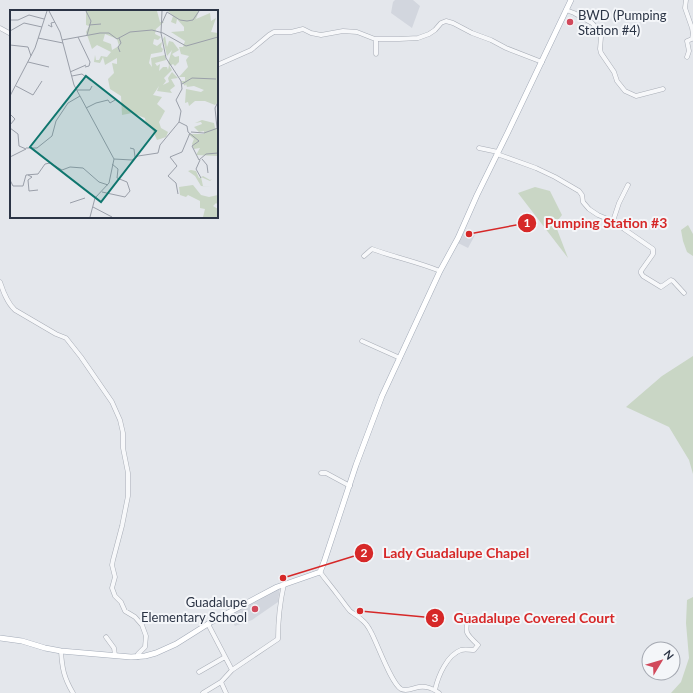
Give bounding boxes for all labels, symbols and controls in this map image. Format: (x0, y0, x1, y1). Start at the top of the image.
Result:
place label: BWD (Pumping Station #4) (578, 7, 667, 38)
inset map (10, 10, 218, 218)
marker: BWD (Pumping Station #4) (565, 17, 575, 27)
callout: Pumping Station #3 (517, 210, 676, 236)
text: Pumping Station #3 (545, 214, 667, 231)
text: 1 (524, 215, 531, 230)
callout: Lady Guadalupe Chapel (354, 540, 537, 566)
text: Lady Guadalupe Chapel (383, 544, 529, 561)
text: 2 (361, 545, 368, 560)
place label: Guadalupe Elementary School (141, 594, 247, 625)
marker: Guadalupe Elementary School (250, 604, 260, 614)
callout: Guadalupe Covered Court (425, 605, 622, 631)
text: Guadalupe Covered Court (453, 609, 615, 626)
text: 3 (432, 610, 439, 625)
north arrow (641, 641, 681, 681)
text: N (662, 647, 677, 662)

